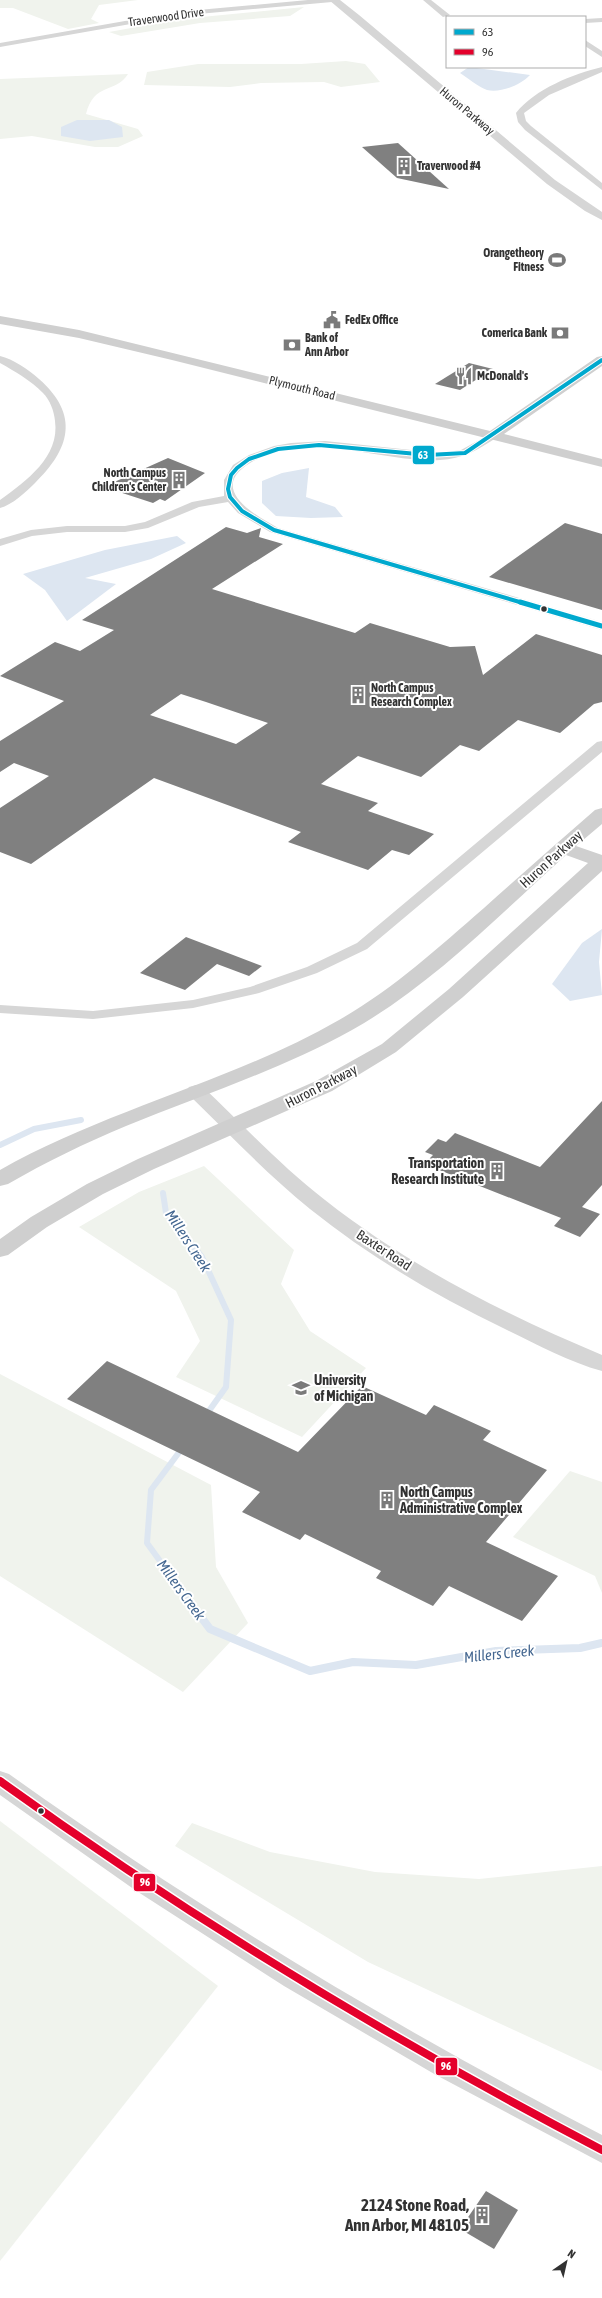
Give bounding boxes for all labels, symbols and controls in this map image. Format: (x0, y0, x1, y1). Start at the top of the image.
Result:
street label: Traverwood Drive (127, 5, 205, 29)
legend (446, 16, 586, 68)
text: 63 (482, 25, 493, 39)
text: 96 (482, 45, 494, 59)
street label: Huron Parkway (437, 84, 497, 138)
building icon: Traverwood #4 (394, 156, 414, 176)
place label: Traverwood #4 (417, 159, 481, 173)
place label: Orangetheory Fitness (483, 246, 545, 274)
sports icon: Orangetheory Fitness (547, 250, 567, 270)
public building icon: FedEx Office (322, 310, 342, 330)
place label: FedEx Office (345, 313, 399, 327)
bank icon: Comerica Bank (550, 323, 570, 343)
place label: Comerica Bank (482, 326, 548, 340)
place label: Bank of Ann Arbor (304, 331, 349, 359)
bank icon: Bank of Ann Arbor (282, 335, 302, 355)
restaurant icon: McDonald's (454, 366, 474, 386)
place label: McDonald's (477, 369, 529, 383)
street label: Plymouth Road (267, 373, 337, 403)
line badge: 63 (412, 445, 435, 465)
text: 63 (418, 449, 428, 461)
place label: North Campus Children's Center (92, 466, 167, 494)
building icon: North Campus Children's Center (169, 470, 189, 490)
unlabelled marker (539, 604, 549, 614)
place label: North Campus Research Complex (371, 681, 452, 709)
building icon: North Campus Research Complex (348, 685, 368, 705)
street label: Huron Parkway (517, 827, 586, 891)
street label: Huron Parkway (283, 1061, 360, 1111)
place label: Transportation Research Institute (391, 1155, 484, 1187)
building icon: Transportation Research Institute (487, 1161, 507, 1181)
water label: Millers Creek (162, 1207, 215, 1275)
street label: Baxter Road (354, 1226, 414, 1274)
place label: University of Michigan (314, 1372, 373, 1404)
school or university icon: University of Michigan (291, 1378, 311, 1398)
place label: North Campus Administrative Complex (399, 1484, 523, 1516)
building icon: North Campus Administrative Complex (377, 1490, 397, 1510)
water label: Millers Creek (154, 1556, 209, 1624)
water label: Millers Creek (463, 1641, 535, 1666)
unlabelled marker (36, 1806, 46, 1816)
line badge: 96 (133, 1873, 156, 1892)
text: 96 (140, 1876, 150, 1888)
line badge: 96 (435, 2057, 458, 2076)
text: 96 (441, 2060, 451, 2072)
place label: 2124 Stone Road, Ann Arbor, MI 48105 (344, 2195, 469, 2235)
building icon: 2124 Stone Road, Ann Arbor, MI 48105 (472, 2205, 492, 2225)
north arrow (546, 2242, 586, 2282)
text: N (566, 2247, 578, 2261)

